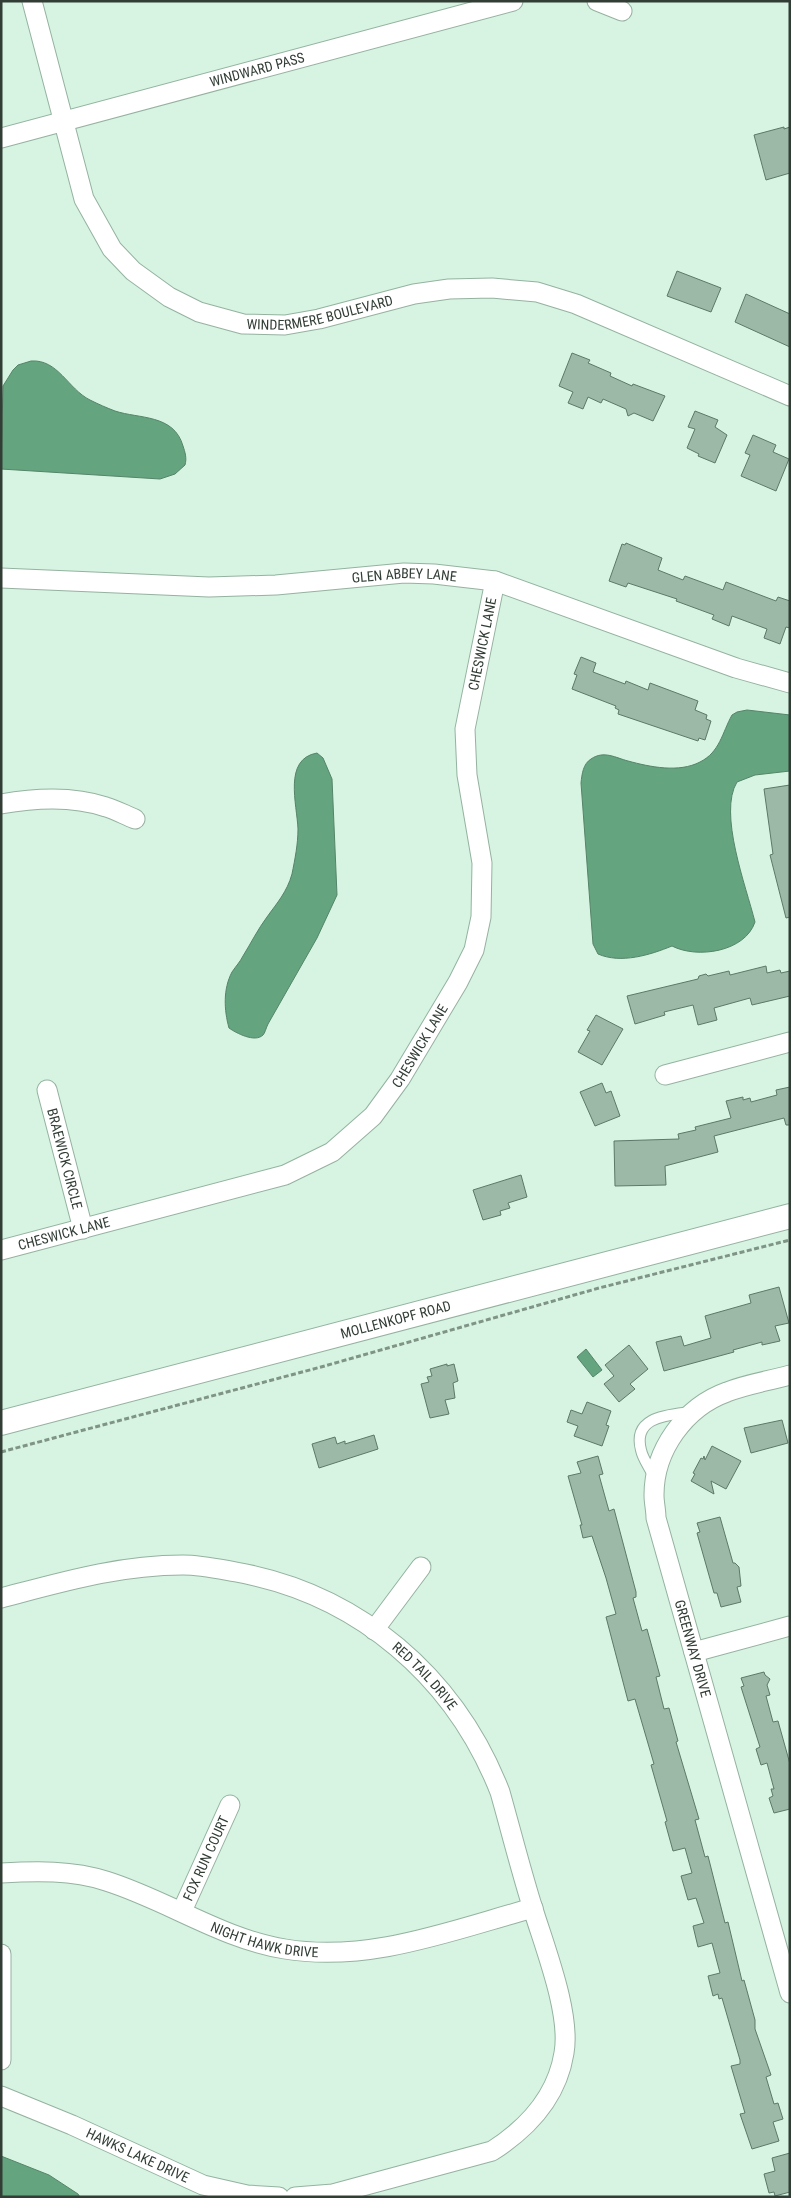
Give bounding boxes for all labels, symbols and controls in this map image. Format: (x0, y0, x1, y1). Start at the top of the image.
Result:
street label: WINDWARD PASS (208, 49, 306, 90)
street label: WINDERMERE BOULEVARD (246, 292, 394, 333)
street label: GLEN ABBEY LANE (351, 565, 458, 586)
street label: CHESWICK LANE (465, 596, 499, 692)
street label: CHESWICK LANE (388, 1001, 451, 1091)
street label: BRAEWICK CIRCLE (44, 1107, 86, 1211)
street label: CHESWICK LANE (16, 1214, 112, 1253)
street label: MOLLENKOPF ROAD (339, 1297, 453, 1342)
street label: GREENWAY DRIVE (671, 1598, 714, 1699)
street label: RED TAIL DRIVE (389, 1639, 461, 1713)
street label: FOX RUN COURT (180, 1813, 232, 1903)
street label: NIGHT HAWK DRIVE (208, 1918, 319, 1960)
street label: HAWKS LAKE DRIVE (84, 2125, 192, 2186)

